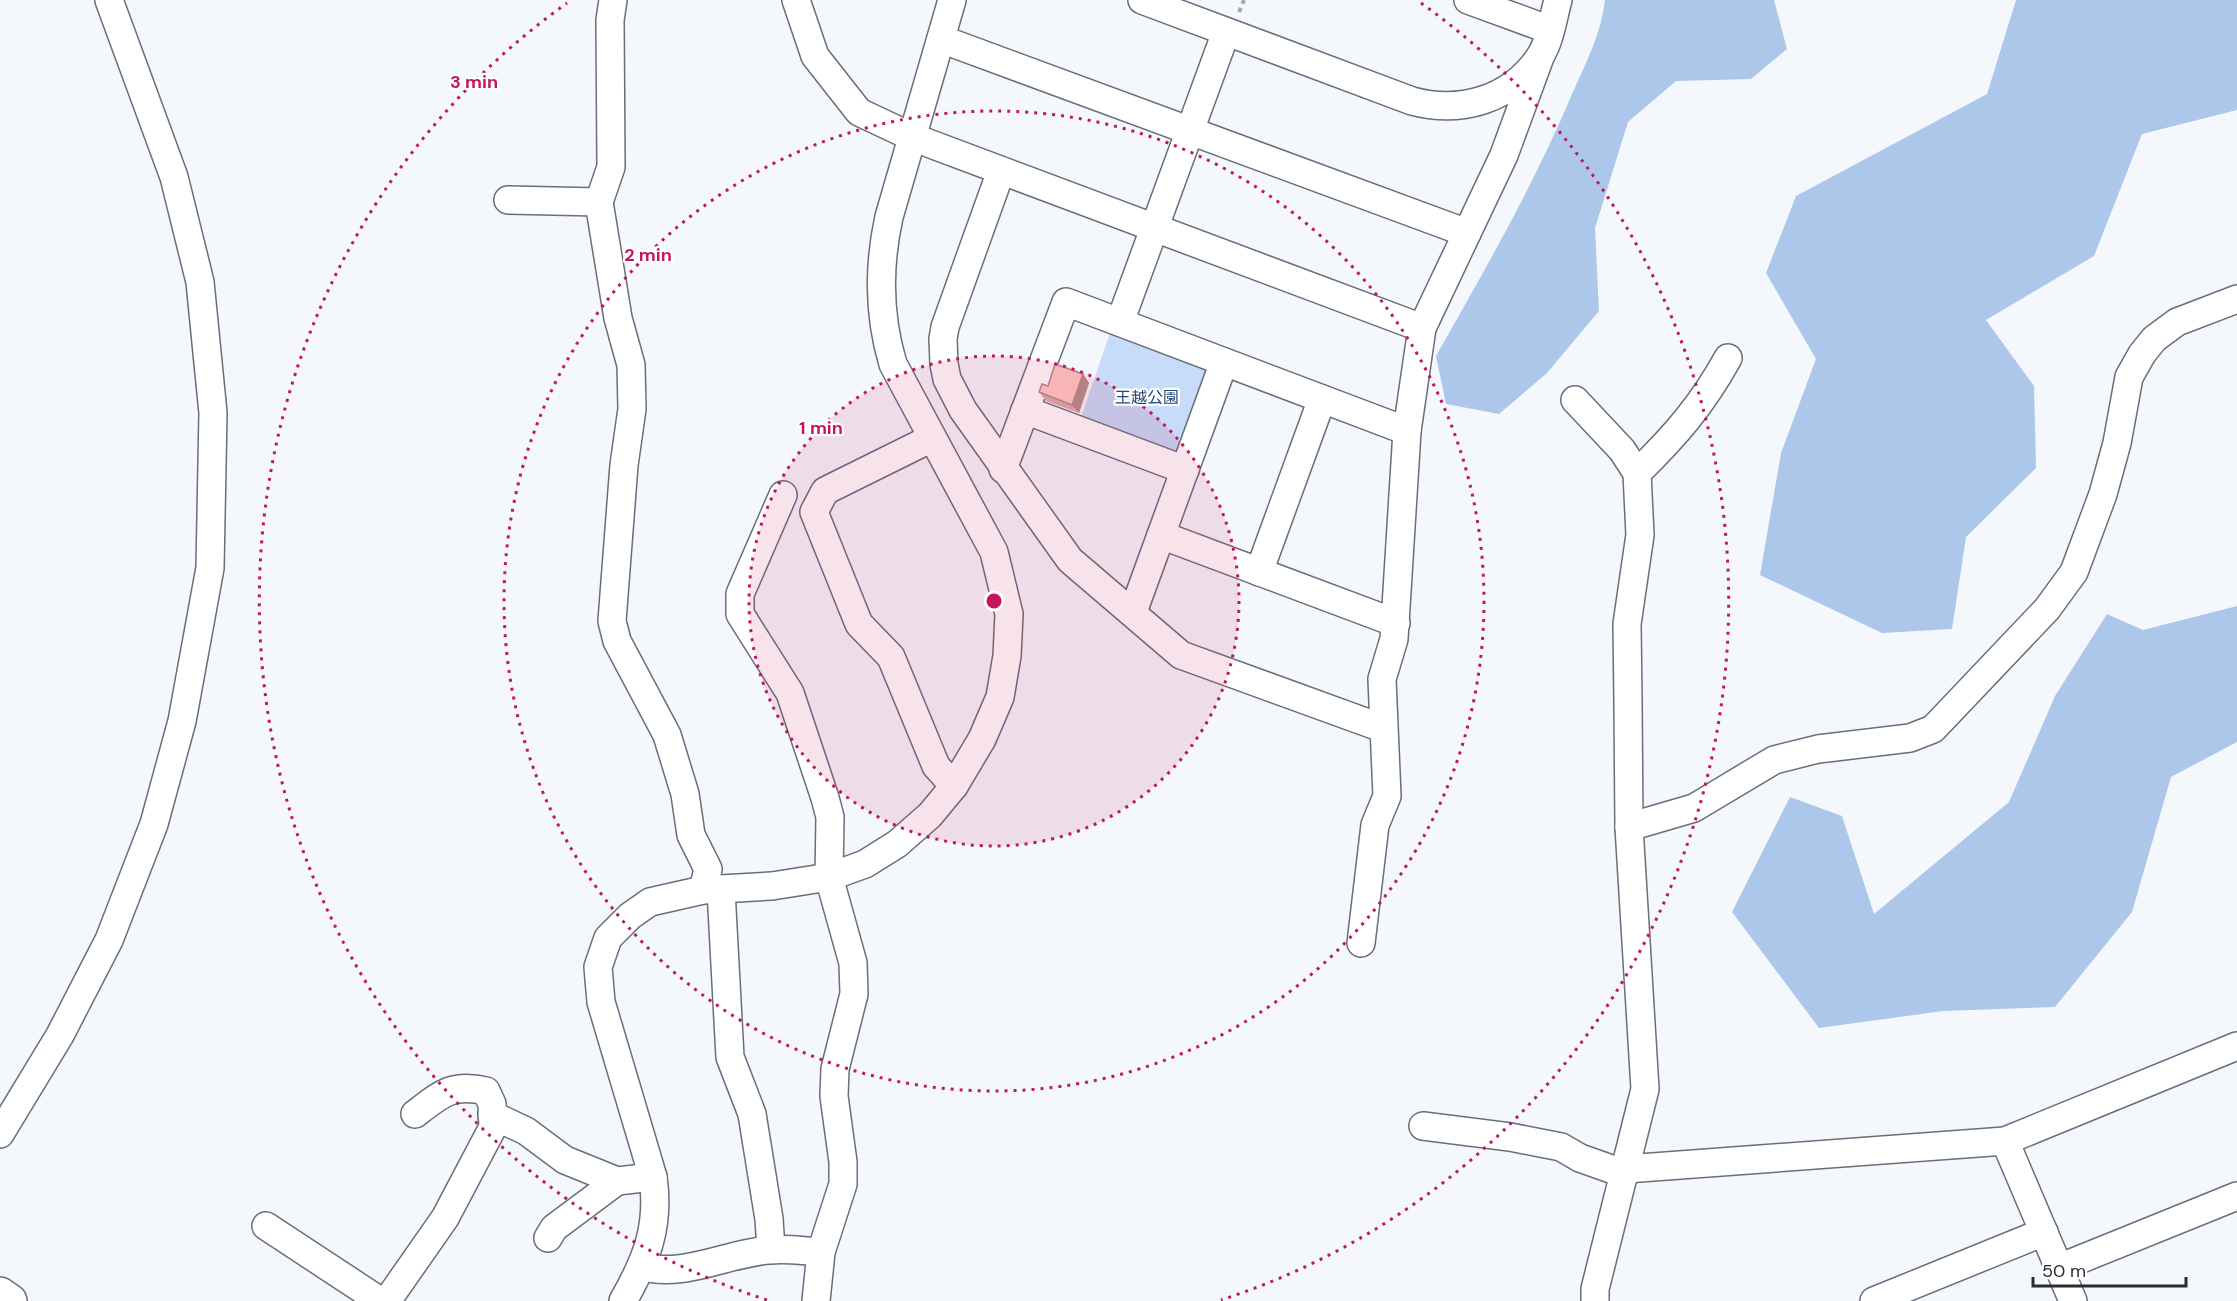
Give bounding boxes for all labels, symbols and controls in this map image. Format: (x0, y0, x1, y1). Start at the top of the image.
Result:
text: 3 min (450, 70, 498, 94)
text: 2 min (624, 243, 672, 267)
park label: 王越公園 (1115, 387, 1179, 408)
text: 1 min (799, 416, 843, 440)
centre of rings (984, 591, 1004, 611)
scale bar (2033, 1250, 2186, 1288)
text: 50 m (2042, 1259, 2086, 1283)

